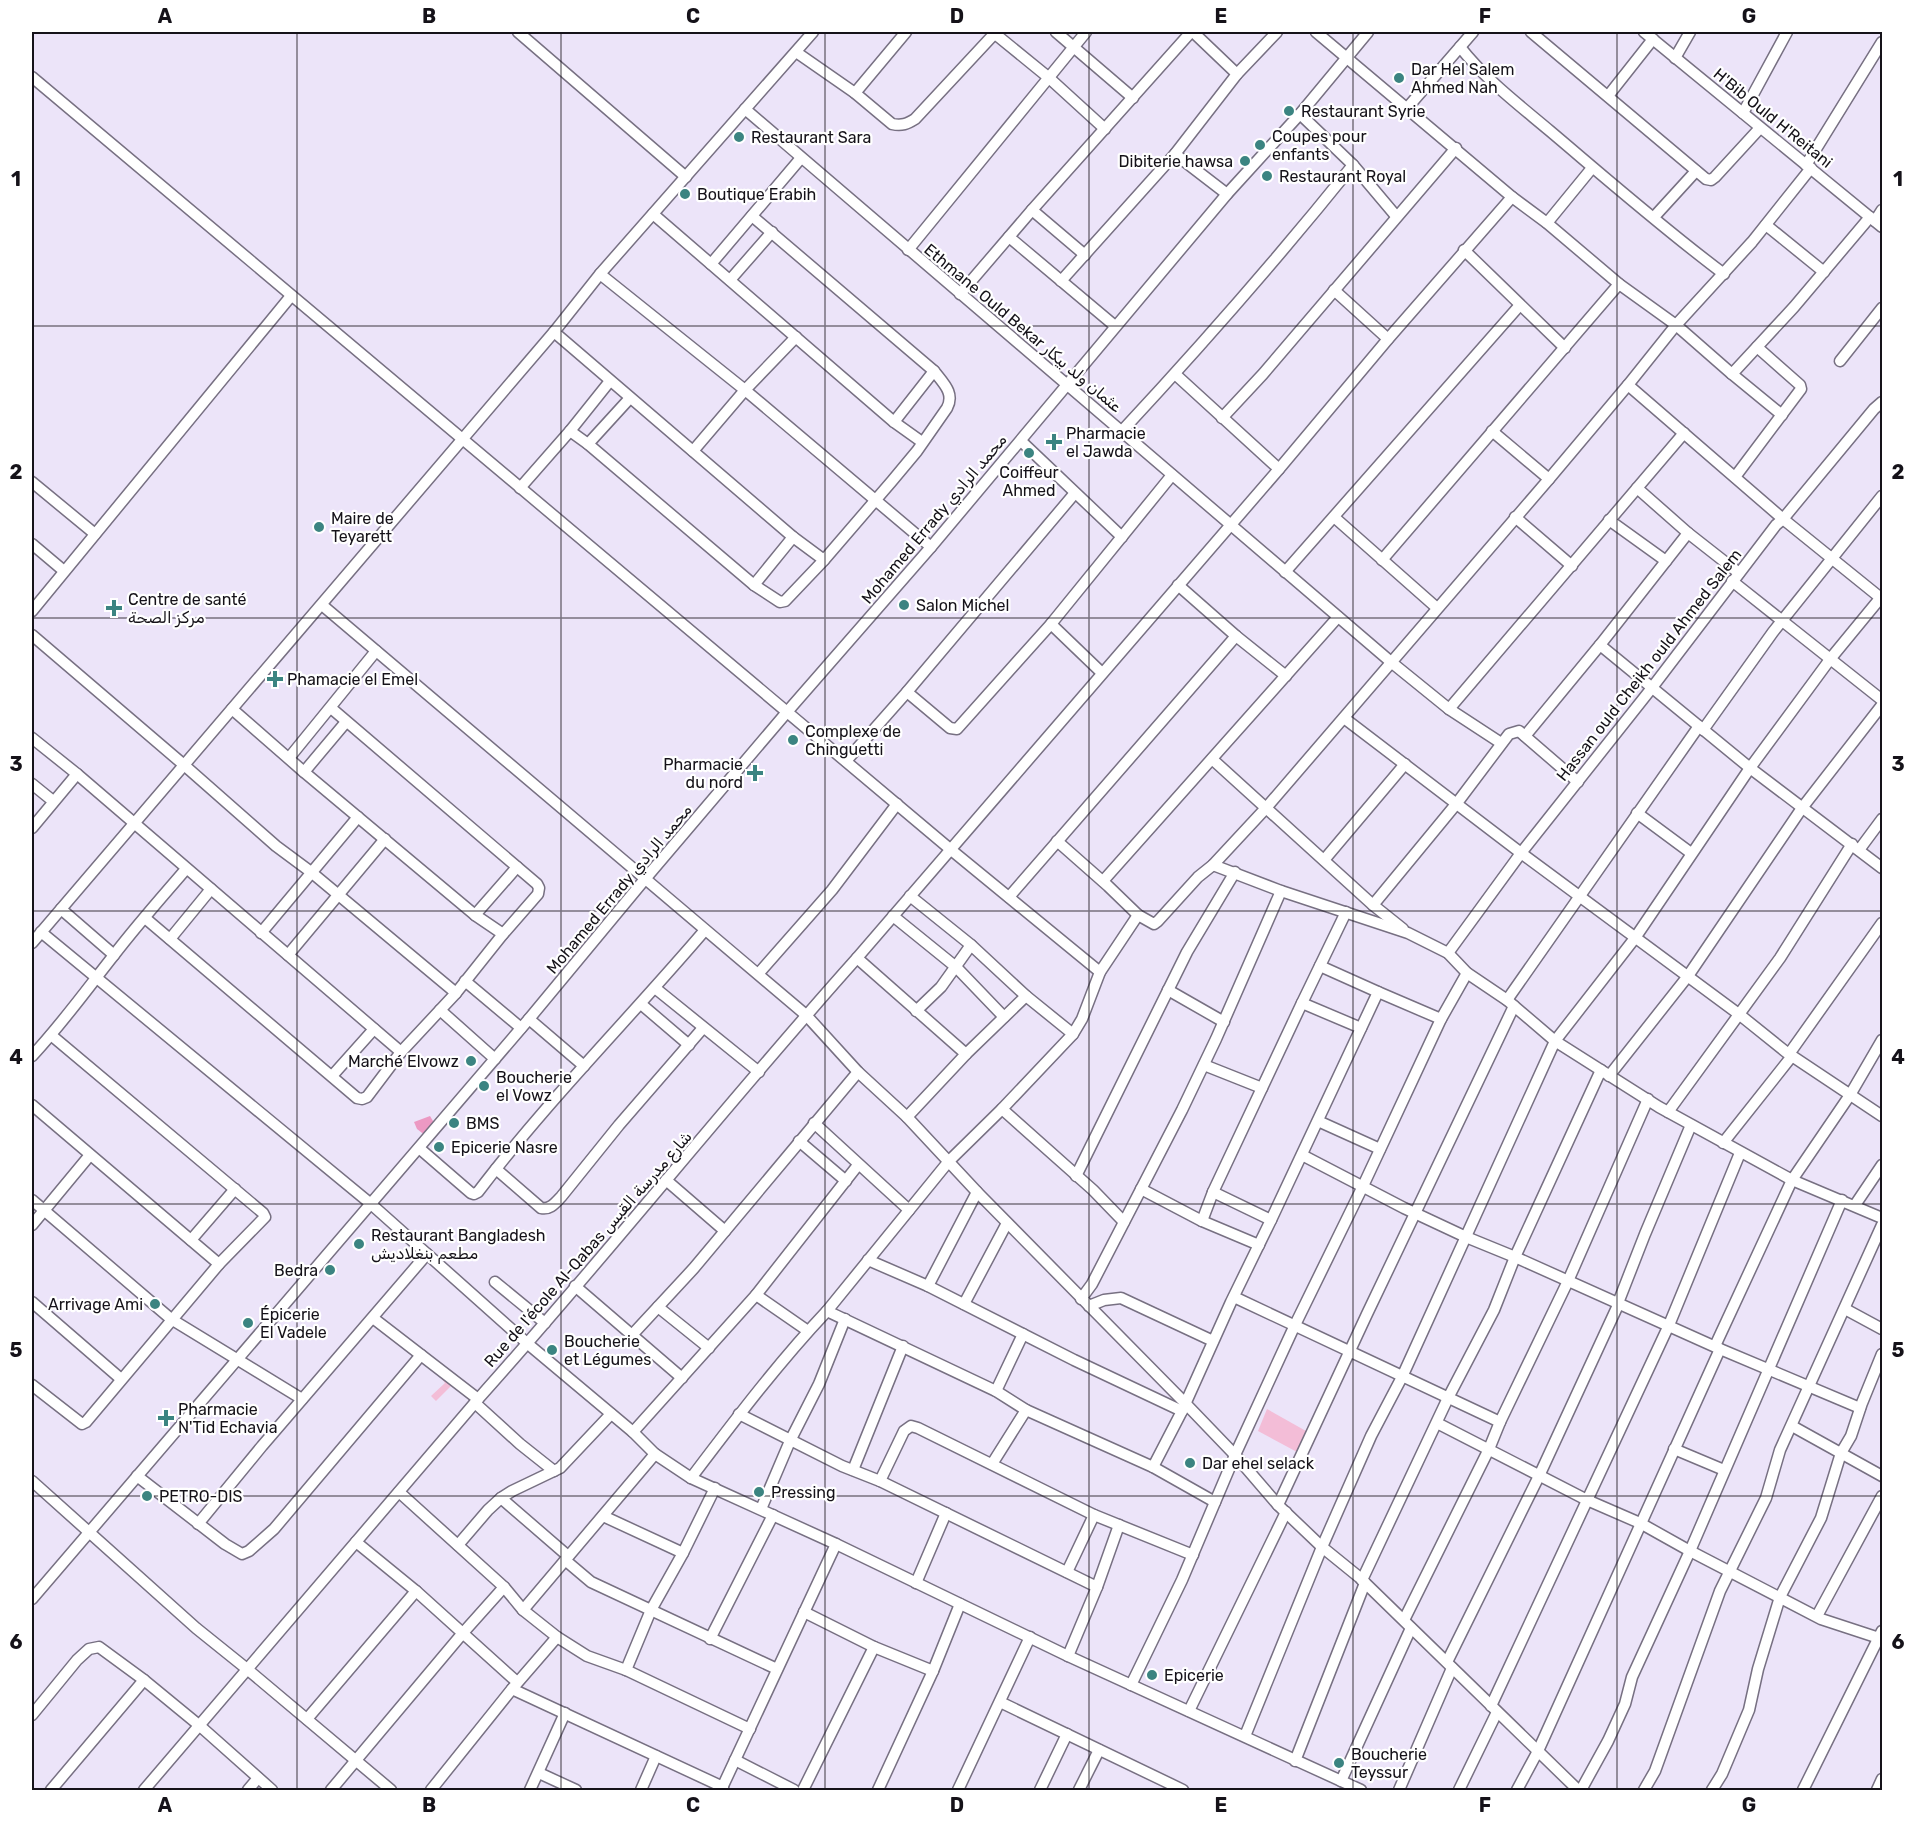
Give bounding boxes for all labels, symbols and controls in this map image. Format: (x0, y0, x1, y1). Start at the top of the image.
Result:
text: A (158, 4, 173, 28)
text: B (422, 4, 436, 28)
text: C (686, 4, 700, 28)
text: D (950, 4, 964, 28)
text: E (1215, 4, 1227, 28)
text: F (1479, 4, 1491, 28)
text: G (1742, 4, 1756, 28)
place label: Dar Hel Salem Ahmed Nah (1411, 60, 1515, 97)
street label: H'Bib Ould H'Reitani (1710, 64, 1836, 172)
marker: Dar Hel Salem Ahmed Nah (1392, 71, 1406, 85)
place label: Restaurant Syrie (1301, 102, 1425, 121)
marker: Restaurant Syrie (1282, 104, 1296, 118)
place label: Coupes pour enfants (1272, 127, 1366, 164)
place label: Restaurant Sara (751, 128, 871, 147)
marker: Restaurant Sara (732, 130, 746, 144)
marker: Coupes pour enfants (1253, 138, 1267, 152)
place label: Dibiterie hawsa (1119, 152, 1233, 171)
marker: Dibiterie hawsa (1238, 154, 1252, 168)
text: 1 (11, 167, 21, 191)
place label: Restaurant Royal (1279, 167, 1406, 186)
text: 1 (1893, 167, 1903, 191)
marker: Restaurant Royal (1260, 169, 1274, 183)
place label: Boutique Erabih (697, 185, 816, 204)
marker: Boutique Erabih (678, 187, 692, 201)
street label: Ethmane Ould Bekar عثمان ولد بيكار (920, 240, 1126, 417)
place label: Pharmacie el Jawda (1066, 424, 1146, 461)
street label: Mohamed Errady محمد الرادي (858, 430, 1012, 609)
marker: Pharmacie el Jawda (1047, 435, 1061, 449)
marker: Coiffeur Ahmed (1022, 446, 1036, 460)
text: 2 (10, 460, 23, 484)
text: 2 (1892, 460, 1905, 484)
place label: Coiffeur Ahmed (999, 463, 1059, 500)
place label: Maire de Teyarett (331, 509, 394, 546)
marker: Maire de Teyarett (312, 520, 326, 534)
street label: Hassan ould Cheikh ould Ahmed Salem (1553, 545, 1745, 785)
place label: Centre de santé مركز الصحة (128, 590, 246, 628)
place label: Salon Michel (916, 596, 1009, 615)
marker: Salon Michel (897, 598, 911, 612)
marker: Centre de santé مركز الصحة (105, 599, 123, 617)
place label: Phamacie el Emel (287, 670, 418, 689)
marker: Phamacie el Emel (268, 672, 282, 686)
place label: Complexe de Chinguetti (805, 722, 901, 759)
marker: Complexe de Chinguetti (786, 733, 800, 747)
text: 3 (9, 752, 23, 776)
text: 3 (1891, 752, 1905, 776)
place label: Pharmacie du nord (663, 755, 743, 792)
marker: Pharmacie du nord (748, 766, 762, 780)
street label: Mohamed Errady محمد الرادي (543, 800, 697, 979)
text: 4 (9, 1045, 23, 1069)
text: 4 (1891, 1045, 1905, 1069)
place label: Marché Elvowz (348, 1052, 459, 1071)
marker: Marché Elvowz (464, 1054, 478, 1068)
place label: Boucherie el Vowz (496, 1068, 572, 1105)
marker: Boucherie el Vowz (477, 1079, 491, 1093)
place label: BMS (466, 1114, 499, 1133)
marker: BMS (447, 1116, 461, 1130)
street label: Rue de l'école Al-Qabas شارع مدرسة القبس (480, 1127, 697, 1372)
place label: Epicerie Nasre (451, 1138, 558, 1157)
marker: Epicerie Nasre (432, 1140, 446, 1154)
place label: Restaurant Bangladesh مطعم بنغلاديش (371, 1226, 546, 1264)
marker: Restaurant Bangladesh مطعم بنغلاديش (352, 1237, 366, 1251)
place label: Bedra (274, 1261, 318, 1280)
marker: Bedra (323, 1263, 337, 1277)
place label: Arrivage Ami (48, 1295, 143, 1314)
marker: Arrivage Ami (148, 1297, 162, 1311)
place label: Épicerie El Vadele (260, 1305, 327, 1342)
marker: Épicerie El Vadele (241, 1316, 255, 1330)
place label: Boucherie et Légumes (564, 1332, 651, 1369)
text: 5 (10, 1338, 23, 1362)
text: 5 (1892, 1338, 1905, 1362)
marker: Boucherie et Légumes (545, 1343, 559, 1357)
place label: Pharmacie N'Tid Echavia (178, 1400, 278, 1437)
marker: Pharmacie N'Tid Echavia (159, 1411, 173, 1425)
place label: Dar ehel selack (1202, 1454, 1315, 1473)
marker: Dar ehel selack (1183, 1456, 1197, 1470)
place label: Pressing (771, 1483, 836, 1502)
marker: Pressing (752, 1485, 766, 1499)
place label: PETRO-DIS (159, 1487, 243, 1506)
marker: PETRO-DIS (140, 1489, 154, 1503)
text: 6 (9, 1630, 23, 1654)
text: 6 (1891, 1630, 1905, 1654)
place label: Epicerie (1164, 1666, 1224, 1685)
marker: Epicerie (1145, 1668, 1159, 1682)
place label: Boucherie Teyssur (1351, 1745, 1427, 1782)
marker: Boucherie Teyssur (1332, 1756, 1346, 1770)
text: A (158, 1793, 173, 1817)
text: B (422, 1793, 436, 1817)
text: C (686, 1793, 700, 1817)
text: D (950, 1793, 964, 1817)
text: E (1215, 1793, 1227, 1817)
text: F (1479, 1793, 1491, 1817)
text: G (1742, 1793, 1756, 1817)

